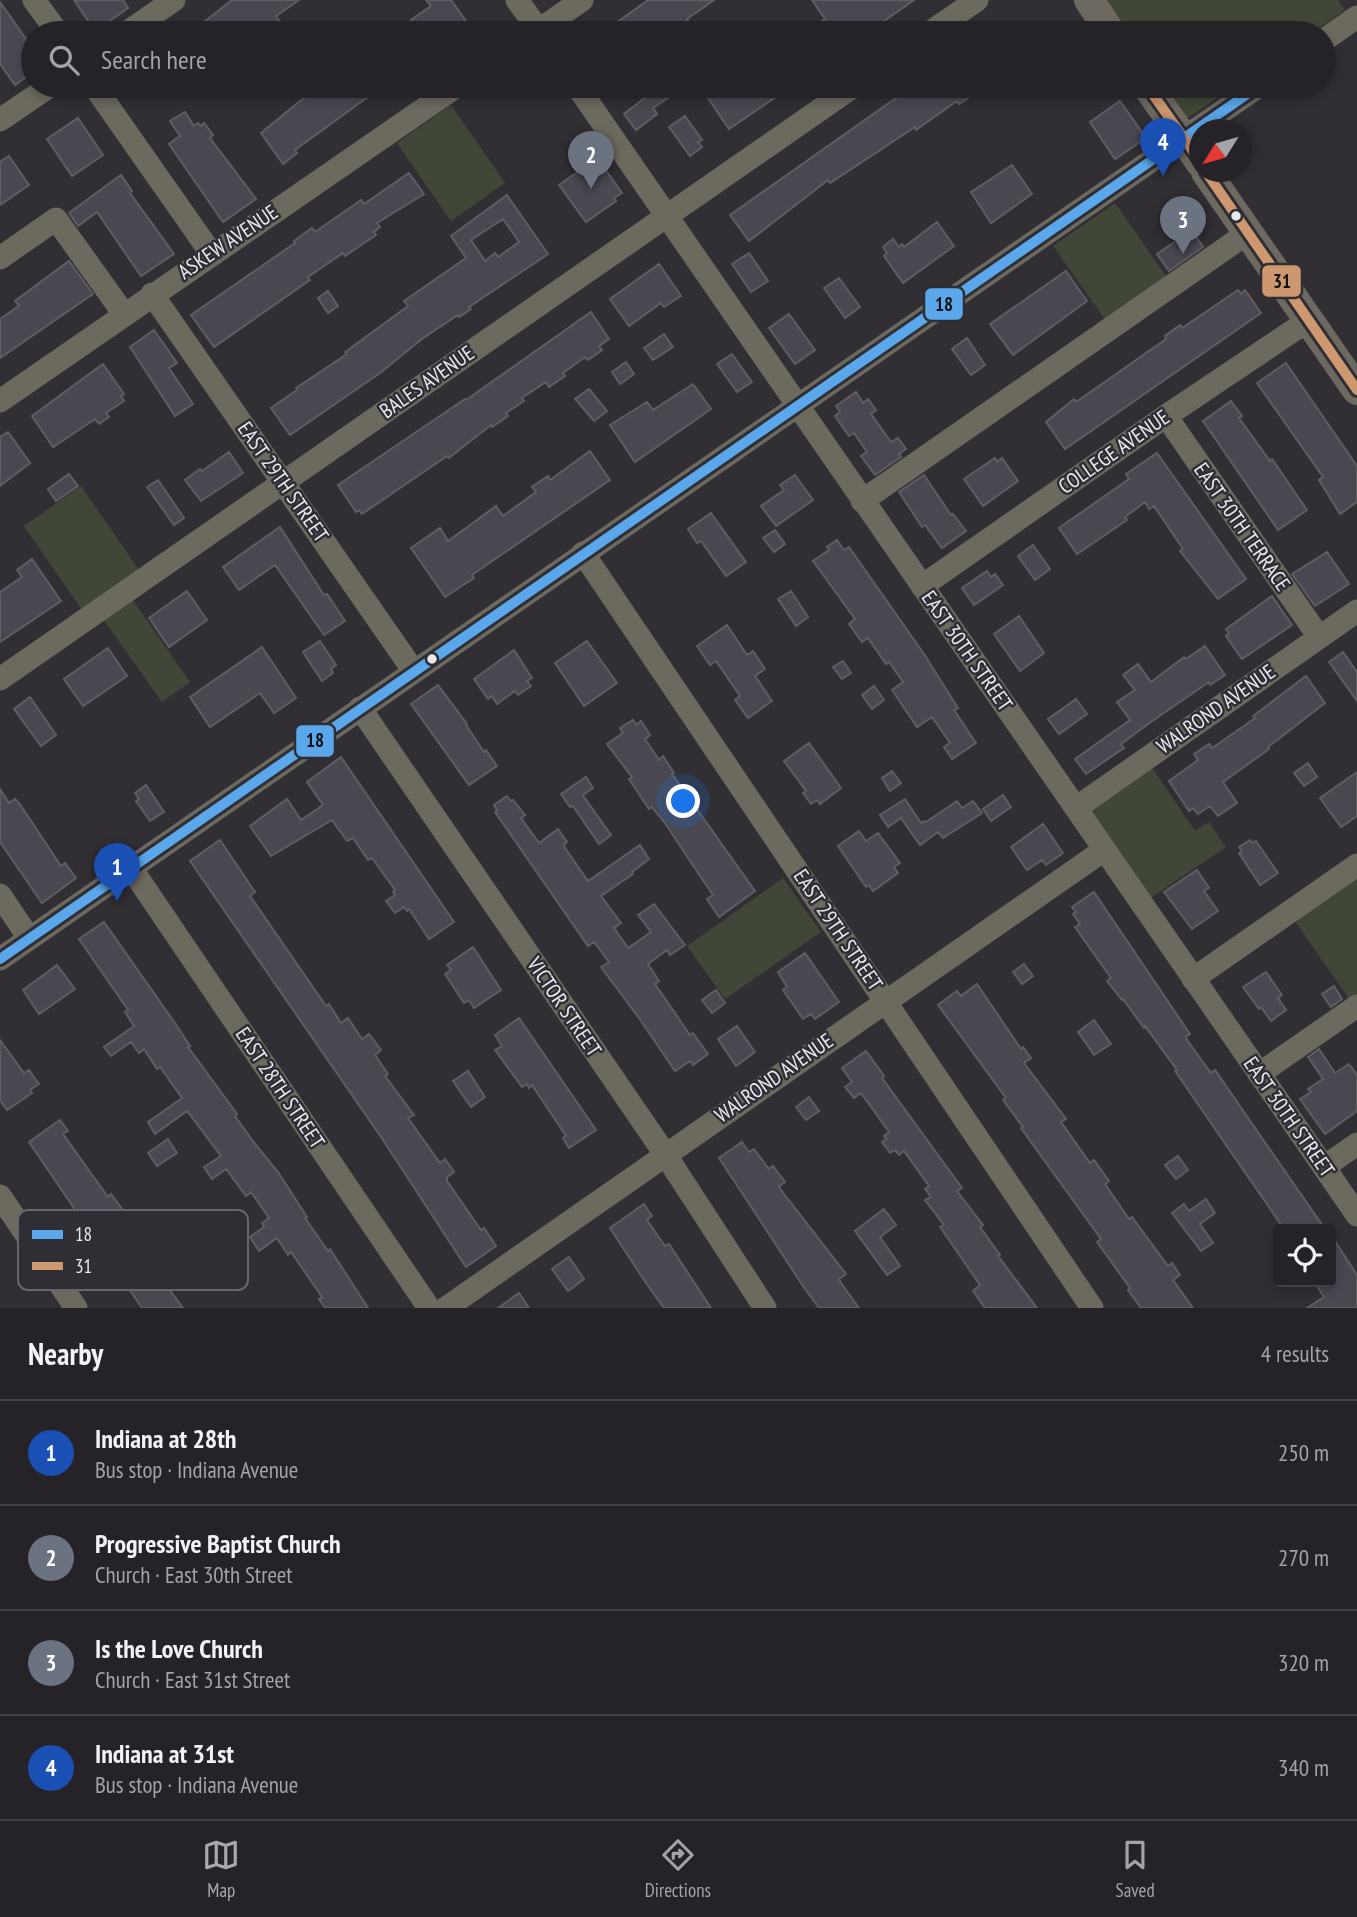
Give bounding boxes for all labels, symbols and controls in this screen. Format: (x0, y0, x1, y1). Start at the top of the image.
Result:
search box (21, 21, 1336, 98)
icon: search (45, 41, 83, 79)
text: Search here (101, 43, 207, 76)
pin: 4 (1140, 118, 1186, 176)
north arrow (1189, 119, 1252, 182)
pin: 2 (568, 131, 614, 189)
pin: 3 (1160, 196, 1206, 254)
street label: ASKEW AVENUE (173, 198, 283, 285)
unlabelled marker (1229, 209, 1243, 223)
line badge: 31 (1261, 264, 1302, 298)
text: 31 (1273, 269, 1291, 293)
line badge: 18 (924, 287, 964, 321)
text: 18 (935, 292, 953, 316)
street label: BALES AVENUE (374, 339, 479, 424)
street label: COLLEGE AVENUE (1053, 403, 1174, 500)
street label: EAST 29TH STREET (232, 416, 335, 548)
street label: EAST 30TH TERRACE (1188, 457, 1297, 596)
street label: EAST 30TH STREET (916, 585, 1019, 717)
unlabelled marker (425, 652, 439, 666)
street label: WALROND AVENUE (1151, 658, 1280, 759)
line badge: 18 (295, 724, 335, 758)
text: 18 (306, 728, 324, 752)
your location (666, 784, 700, 818)
pin: 1 (94, 843, 140, 901)
street label: EAST 29TH STREET (788, 864, 889, 996)
street label: VICTOR STREET (521, 951, 608, 1062)
street label: EAST 28TH STREET (230, 1022, 331, 1154)
street label: WALROND AVENUE (709, 1027, 838, 1128)
street label: EAST 30TH STREET (1238, 1051, 1341, 1183)
legend (18, 1210, 248, 1290)
text: 18 (75, 1222, 92, 1246)
map controls (1273, 1224, 1336, 1287)
button: locate (1273, 1224, 1336, 1287)
text: 31 (75, 1254, 92, 1278)
text: Nearby (28, 1334, 103, 1373)
text: 4 results (1261, 1339, 1329, 1368)
text: Indiana at 28th (95, 1422, 237, 1455)
text: 1 (46, 1438, 57, 1467)
text: 250 m (1278, 1438, 1329, 1467)
text: Bus stop · Indiana Avenue (95, 1455, 298, 1484)
text: Progressive Baptist Church (95, 1527, 341, 1560)
text: 2 (46, 1543, 57, 1572)
text: 270 m (1278, 1543, 1329, 1572)
text: Church · East 30th Street (95, 1560, 293, 1589)
text: Is the Love Church (95, 1632, 263, 1665)
text: 3 (46, 1648, 57, 1677)
text: 320 m (1278, 1648, 1329, 1677)
text: Church · East 31st Street (95, 1665, 290, 1694)
text: Indiana at 31st (95, 1737, 234, 1770)
text: 4 (46, 1753, 57, 1782)
text: 340 m (1278, 1753, 1329, 1782)
text: Bus stop · Indiana Avenue (95, 1770, 298, 1799)
tab: Map (202, 1836, 240, 1902)
tab: Directions (645, 1836, 711, 1902)
tab: Saved (1116, 1836, 1155, 1902)

